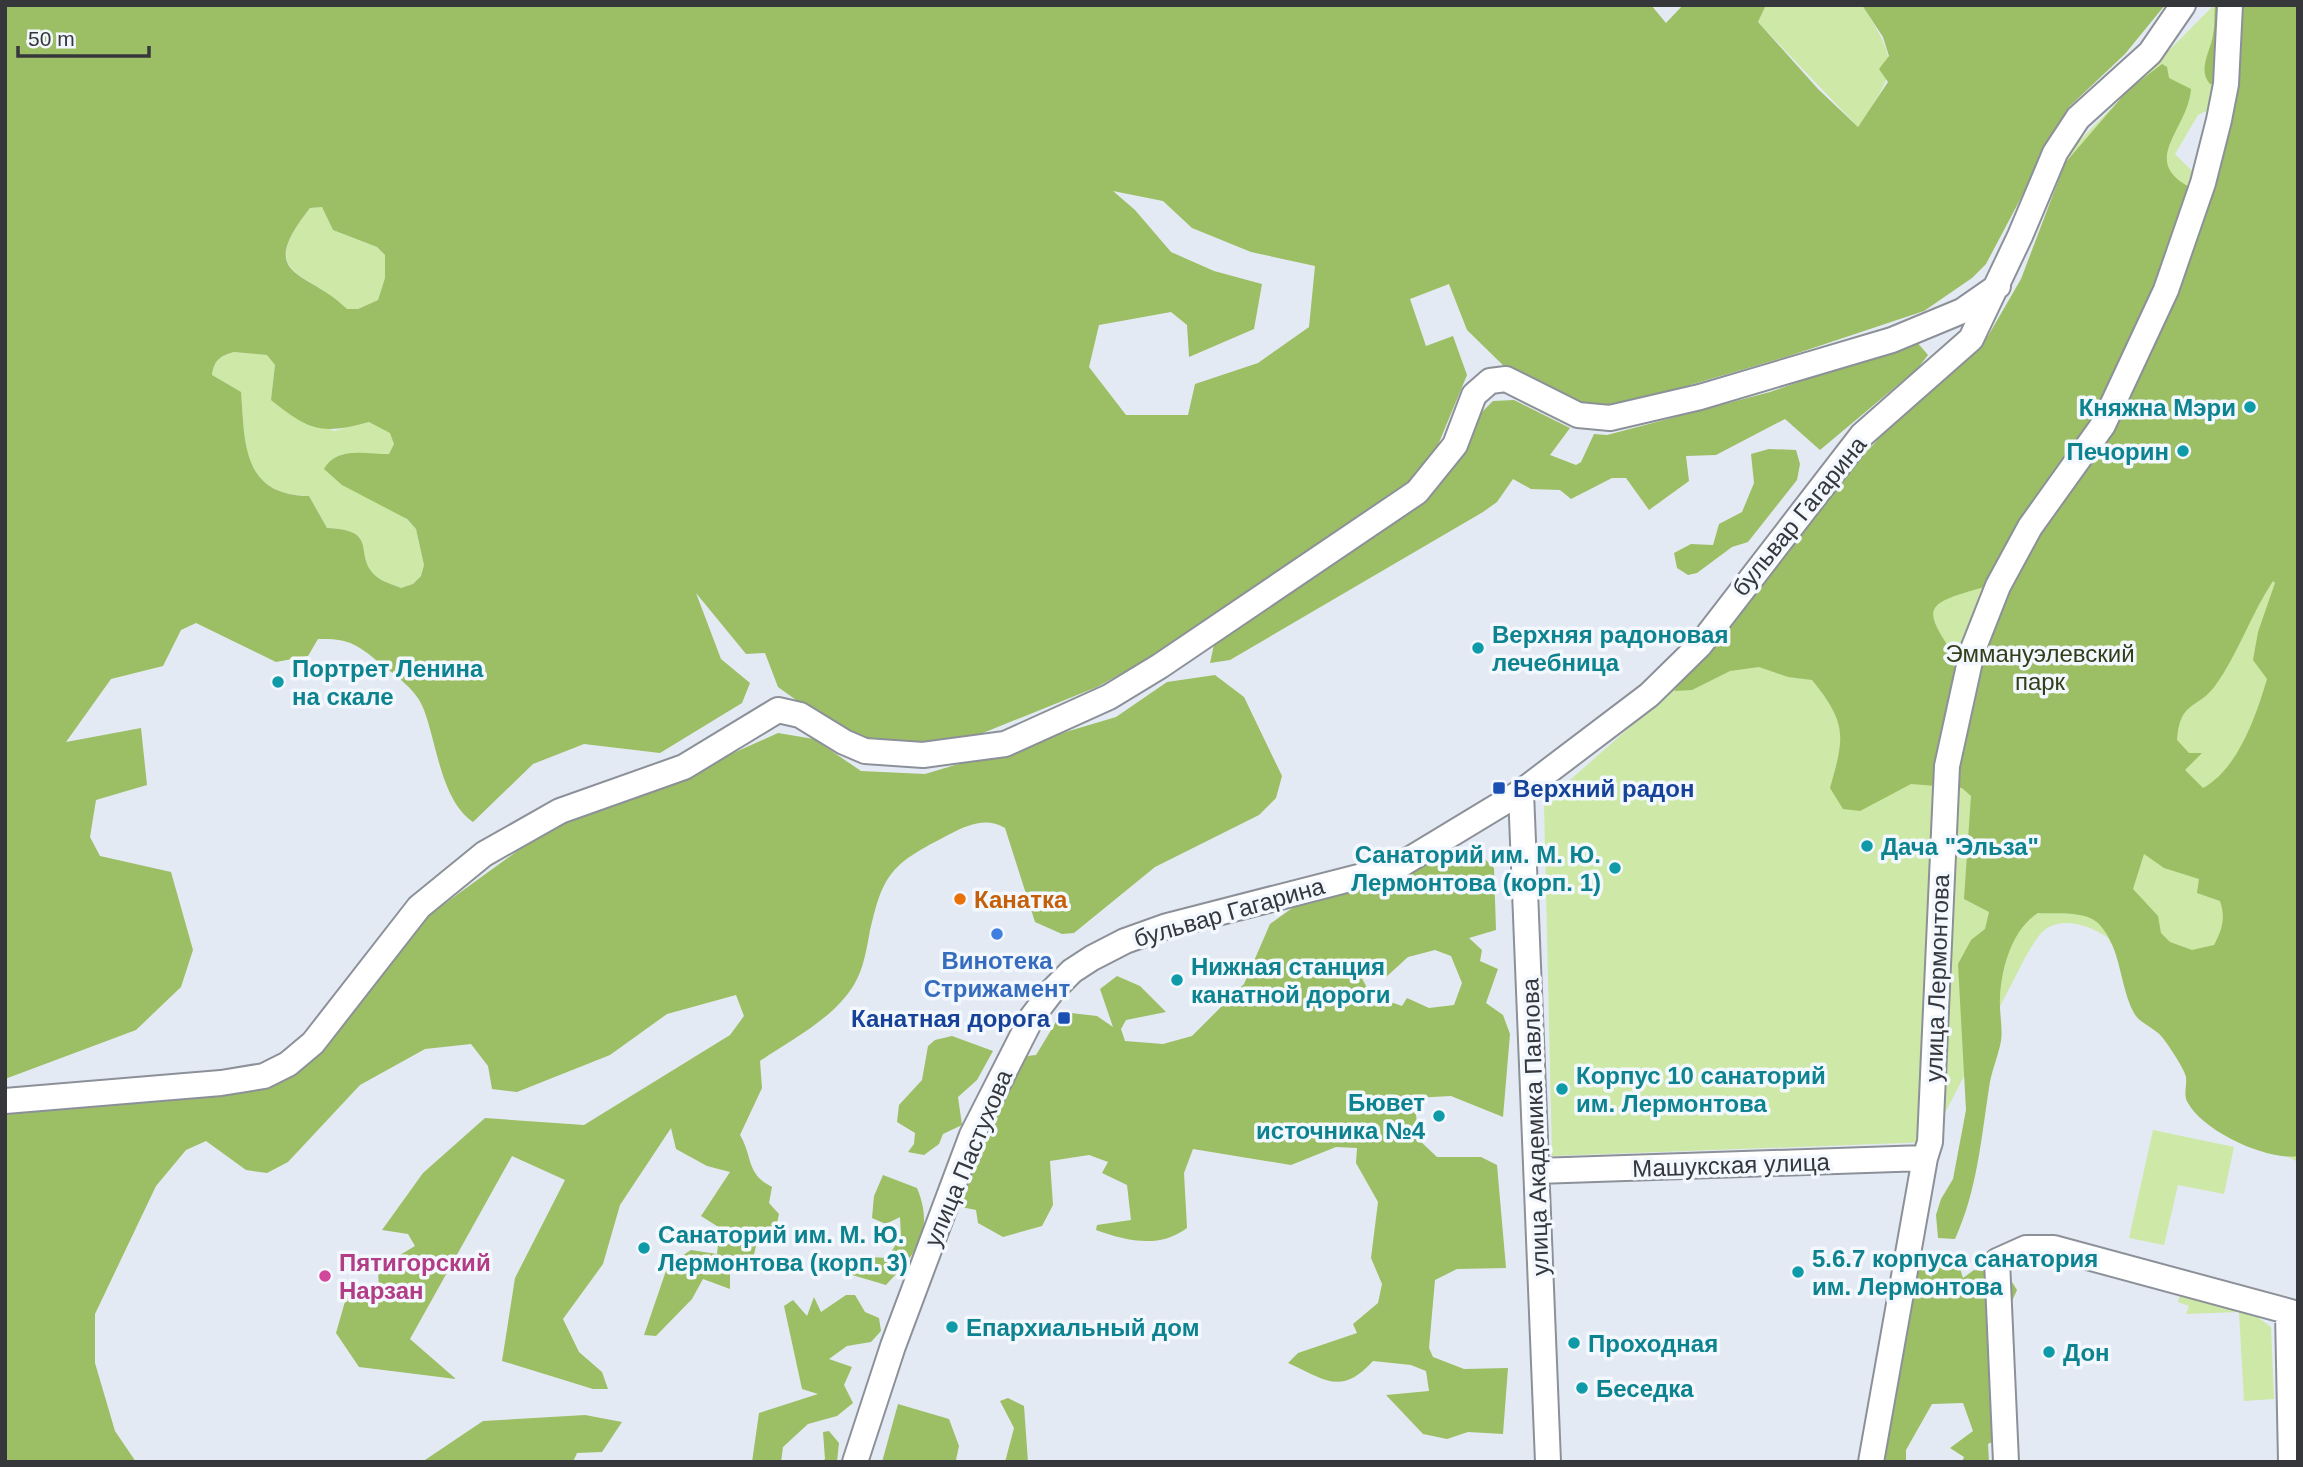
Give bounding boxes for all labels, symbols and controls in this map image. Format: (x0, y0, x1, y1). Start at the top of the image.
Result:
scale bar (18, 14, 149, 58)
text: 50 m (28, 27, 75, 50)
place label: Княжна Мэри (2079, 394, 2236, 421)
marker: Княжна Мэри (2242, 399, 2258, 415)
street label: бульвар Гагарина (1727, 430, 1872, 601)
place label: Печорин (2066, 438, 2169, 465)
marker: Печорин (2175, 443, 2191, 459)
place label: Верхняя радоновая лечебница (1492, 621, 1728, 676)
marker: Верхняя радоновая лечебница (1470, 640, 1486, 656)
park label: Эммануэлевский парк (1945, 640, 2135, 695)
place label: Портрет Ленина на скале (292, 655, 484, 710)
marker: Портрет Ленина на скале (270, 674, 286, 690)
place label: Верхний радон (1513, 775, 1694, 802)
marker: Верхний радон (1491, 780, 1507, 796)
place label: Дача "Эльза" (1881, 833, 2039, 860)
marker: Дача "Эльза" (1859, 838, 1875, 854)
place label: Санаторий им. М. Ю. Лермонтова (корп. 1) (1351, 841, 1601, 896)
marker: Санаторий им. М. Ю. Лермонтова (корп. 1) (1607, 860, 1623, 876)
street label: бульвар Гагарина (1131, 872, 1328, 952)
street label: улица Лермонтова (1920, 873, 1954, 1082)
place label: Канатка (974, 886, 1068, 913)
marker: Канатка (952, 891, 968, 907)
marker: Винотека Стрижамент (989, 926, 1005, 942)
place label: Винотека Стрижамент (924, 947, 1070, 1002)
place label: Нижная станция канатной дороги (1191, 953, 1391, 1008)
marker: Нижная станция канатной дороги (1169, 972, 1185, 988)
street label: улица Академика Павлова (1516, 977, 1554, 1276)
place label: Канатная дорога (851, 1005, 1051, 1032)
marker: Канатная дорога (1056, 1010, 1072, 1026)
place label: Корпус 10 санаторий им. Лермонтова (1576, 1062, 1826, 1117)
street label: улица Пастухова (919, 1065, 1018, 1250)
marker: Корпус 10 санаторий им. Лермонтова (1554, 1081, 1570, 1097)
place label: Бювет источника №4 (1256, 1089, 1426, 1144)
marker: Бювет источника №4 (1431, 1108, 1447, 1124)
street label: Машукская улица (1632, 1148, 1831, 1182)
place label: Санаторий им. М. Ю. Лермонтова (корп. 3) (658, 1221, 908, 1276)
marker: Санаторий им. М. Ю. Лермонтова (корп. 3) (636, 1240, 652, 1256)
place label: 5.6.7 корпуса санатория им. Лермонтова (1812, 1245, 2098, 1300)
place label: Пятигорский Нарзан (339, 1249, 491, 1304)
marker: 5.6.7 корпуса санатория им. Лермонтова (1790, 1264, 1806, 1280)
marker: Пятигорский Нарзан (317, 1268, 333, 1284)
place label: Епархиальный дом (966, 1314, 1199, 1341)
marker: Епархиальный дом (944, 1319, 960, 1335)
place label: Проходная (1588, 1330, 1718, 1357)
marker: Проходная (1566, 1335, 1582, 1351)
place label: Дон (2063, 1339, 2110, 1366)
marker: Дон (2041, 1344, 2057, 1360)
place label: Беседка (1596, 1375, 1694, 1402)
marker: Беседка (1574, 1380, 1590, 1396)

